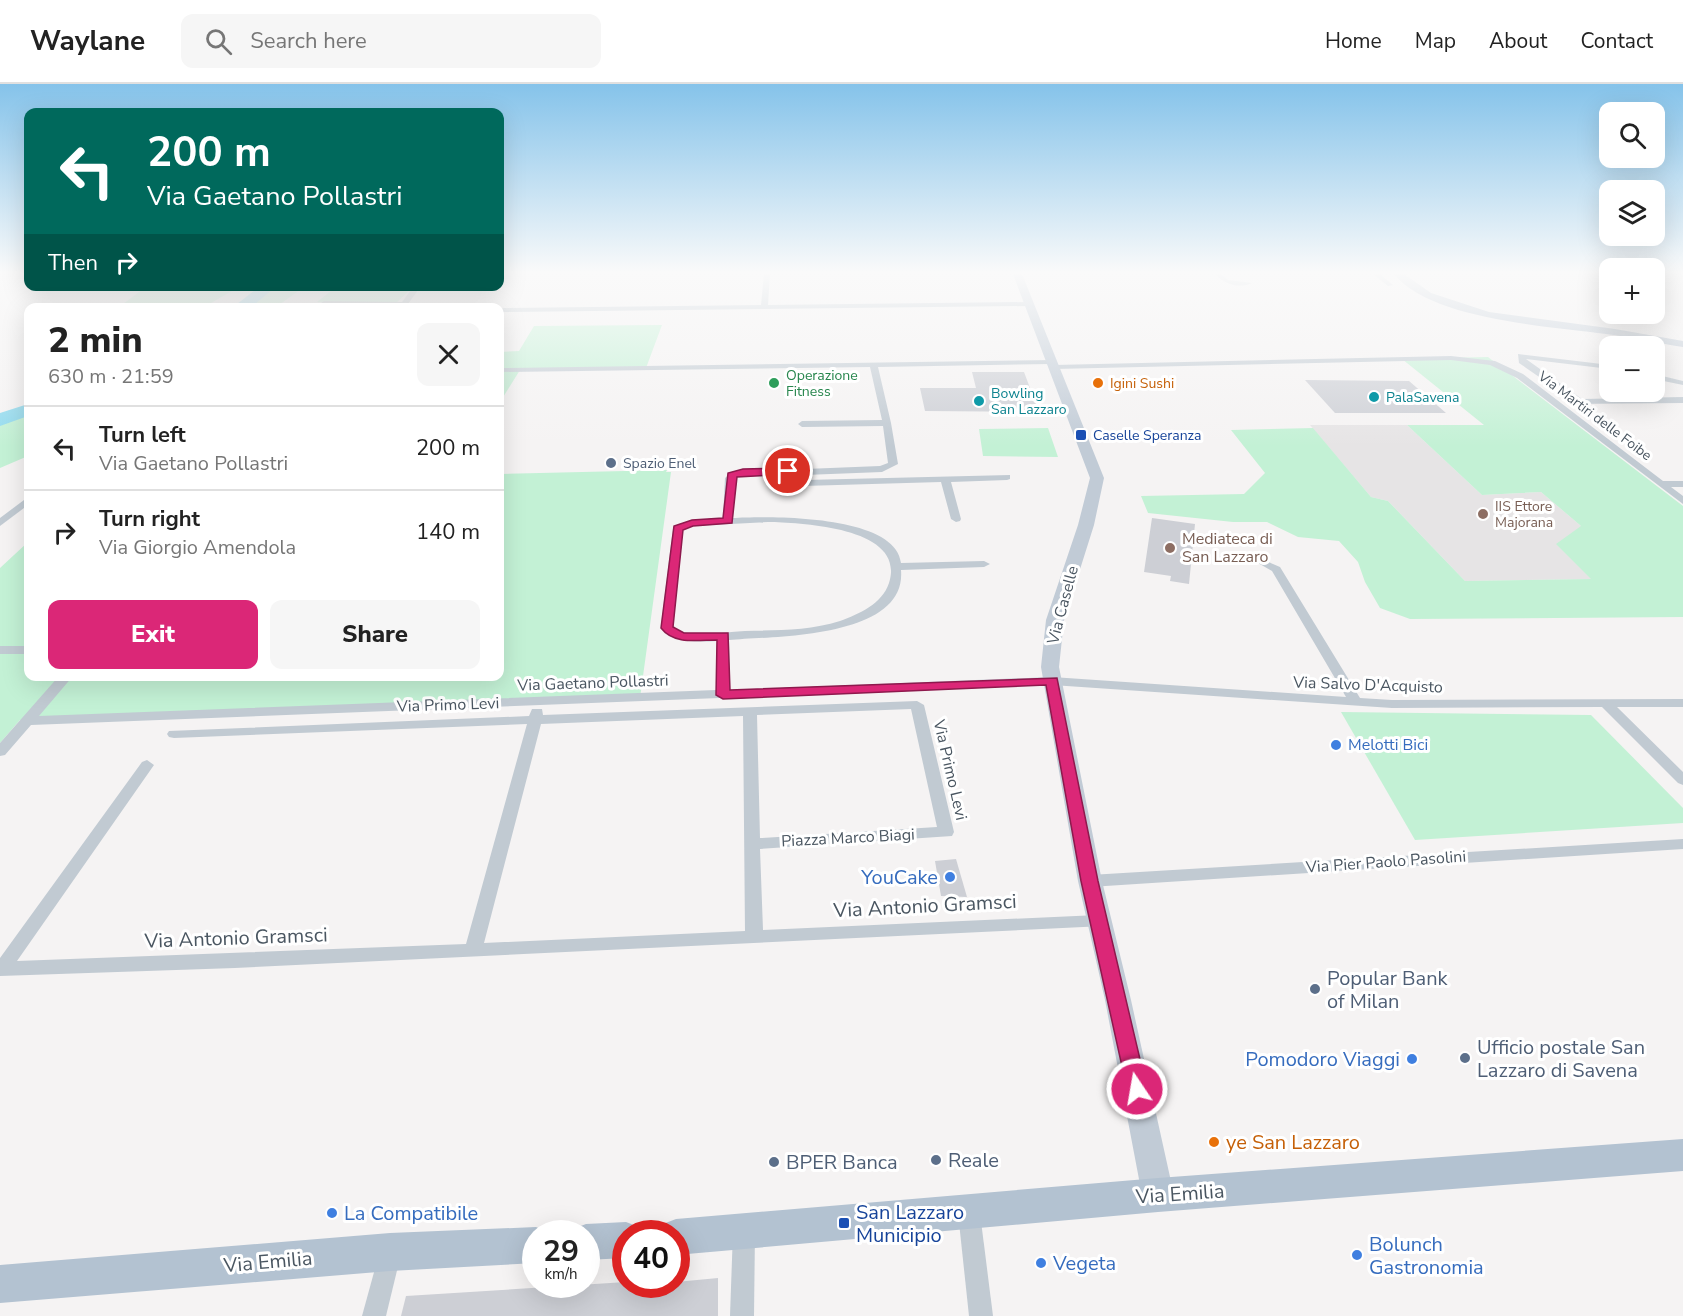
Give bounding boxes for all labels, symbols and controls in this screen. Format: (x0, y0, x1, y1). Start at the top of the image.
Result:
search box (181, 14, 601, 68)
text: Waylane (30, 22, 145, 60)
icon: search (202, 25, 235, 58)
text: Search here (250, 26, 367, 56)
text: Home (1325, 27, 1382, 55)
text: Map (1415, 27, 1456, 55)
text: About (1489, 27, 1547, 55)
text: Contact (1580, 27, 1653, 55)
map controls (1599, 102, 1665, 402)
button: search (1599, 102, 1665, 168)
text: 200 m (147, 124, 271, 181)
icon: left (48, 132, 126, 210)
text: Via Gaetano Pollastri (147, 178, 402, 215)
button: layers (1599, 180, 1665, 246)
icon: right (110, 246, 143, 279)
text: Then (48, 248, 98, 278)
button: + (1599, 258, 1665, 324)
text: 2 min (48, 316, 143, 365)
button: close (417, 323, 480, 386)
button: − (1599, 336, 1665, 402)
text: 630 m · 21:59 (48, 363, 174, 390)
place label: Operazione Fitness (786, 366, 858, 401)
street label: Via Martiri delle Foibe (1534, 366, 1656, 465)
place label: Igini Sushi (1110, 374, 1174, 393)
marker: Operazione Fitness (767, 376, 781, 390)
marker: Igini Sushi (1091, 376, 1105, 390)
place label: Bowling San Lazzaro (991, 384, 1067, 419)
place label: PalaSavena (1386, 388, 1459, 407)
marker: PalaSavena (1367, 390, 1381, 404)
marker: Bowling San Lazzaro (972, 394, 986, 408)
text: Turn left (99, 420, 186, 450)
place label: Caselle Speranza (1093, 426, 1201, 445)
marker: Caselle Speranza (1074, 428, 1088, 442)
icon: left (48, 432, 81, 465)
text: 200 m (416, 433, 480, 463)
pin (762, 445, 813, 496)
text: Via Gaetano Pollastri (99, 450, 288, 477)
place label: Spazio Enel (623, 454, 697, 473)
icon: arrive (771, 454, 804, 487)
marker: Spazio Enel (604, 456, 618, 470)
place label: IIS Ettore Majorana (1495, 497, 1553, 532)
text: Turn right (99, 504, 200, 534)
marker: IIS Ettore Majorana (1476, 507, 1490, 521)
icon: right (48, 516, 81, 549)
text: 140 m (416, 517, 480, 547)
place label: Mediateca di San Lazzaro (1182, 528, 1273, 568)
text: Via Giorgio Amendola (99, 534, 296, 561)
marker: Mediateca di San Lazzaro (1163, 541, 1177, 555)
street label: Via Caselle (1042, 563, 1084, 648)
button: Exit (48, 600, 258, 669)
button: Share (270, 600, 480, 669)
street label: Via Gaetano Pollastri (516, 669, 669, 697)
street label: Via Salvo D'Acquisto (1292, 671, 1443, 699)
street label: Via Primo Levi (395, 692, 500, 718)
street label: Via Primo Levi (928, 717, 972, 822)
place label: Melotti Bici (1348, 734, 1428, 756)
marker: Melotti Bici (1329, 738, 1343, 752)
street label: Piazza Marco Biagi (781, 824, 915, 852)
street label: Via Pier Paolo Pasolini (1304, 845, 1467, 879)
place label: YouCake (860, 864, 938, 891)
marker: YouCake (943, 870, 957, 884)
street label: Via Antonio Gramsci (832, 888, 1017, 924)
street label: Via Antonio Gramsci (143, 921, 328, 955)
place label: Popular Bank of Milan (1327, 965, 1449, 1015)
marker: Popular Bank of Milan (1308, 982, 1322, 996)
place label: Ufficio postale San Lazzaro di Savena (1477, 1034, 1645, 1084)
place label: Pomodoro Viaggi (1245, 1046, 1400, 1073)
marker: Ufficio postale San Lazzaro di Savena (1458, 1051, 1472, 1065)
marker: Pomodoro Viaggi (1405, 1052, 1419, 1066)
position arrow (1105, 1057, 1169, 1121)
place label: ye San Lazzaro (1226, 1129, 1360, 1156)
marker: ye San Lazzaro (1207, 1135, 1221, 1149)
place label: Reale (948, 1147, 999, 1174)
place label: BPER Banca (786, 1149, 898, 1176)
marker: Reale (929, 1153, 943, 1167)
marker: BPER Banca (767, 1155, 781, 1169)
street label: Via Emilia (1134, 1177, 1225, 1211)
place label: San Lazzaro Municipio (856, 1199, 964, 1249)
place label: La Compatibile (344, 1200, 478, 1227)
marker: La Compatibile (325, 1206, 339, 1220)
marker: San Lazzaro Municipio (837, 1216, 851, 1230)
speed limit sign: 40 (612, 1220, 690, 1298)
text: 29 (543, 1231, 579, 1272)
place label: Bolunch Gastronomia (1369, 1231, 1484, 1281)
street label: Via Emilia (222, 1245, 313, 1279)
marker: Bolunch Gastronomia (1350, 1248, 1364, 1262)
place label: Vegeta (1052, 1250, 1116, 1277)
marker: Vegeta (1034, 1256, 1048, 1270)
text: km/h (544, 1264, 578, 1284)

